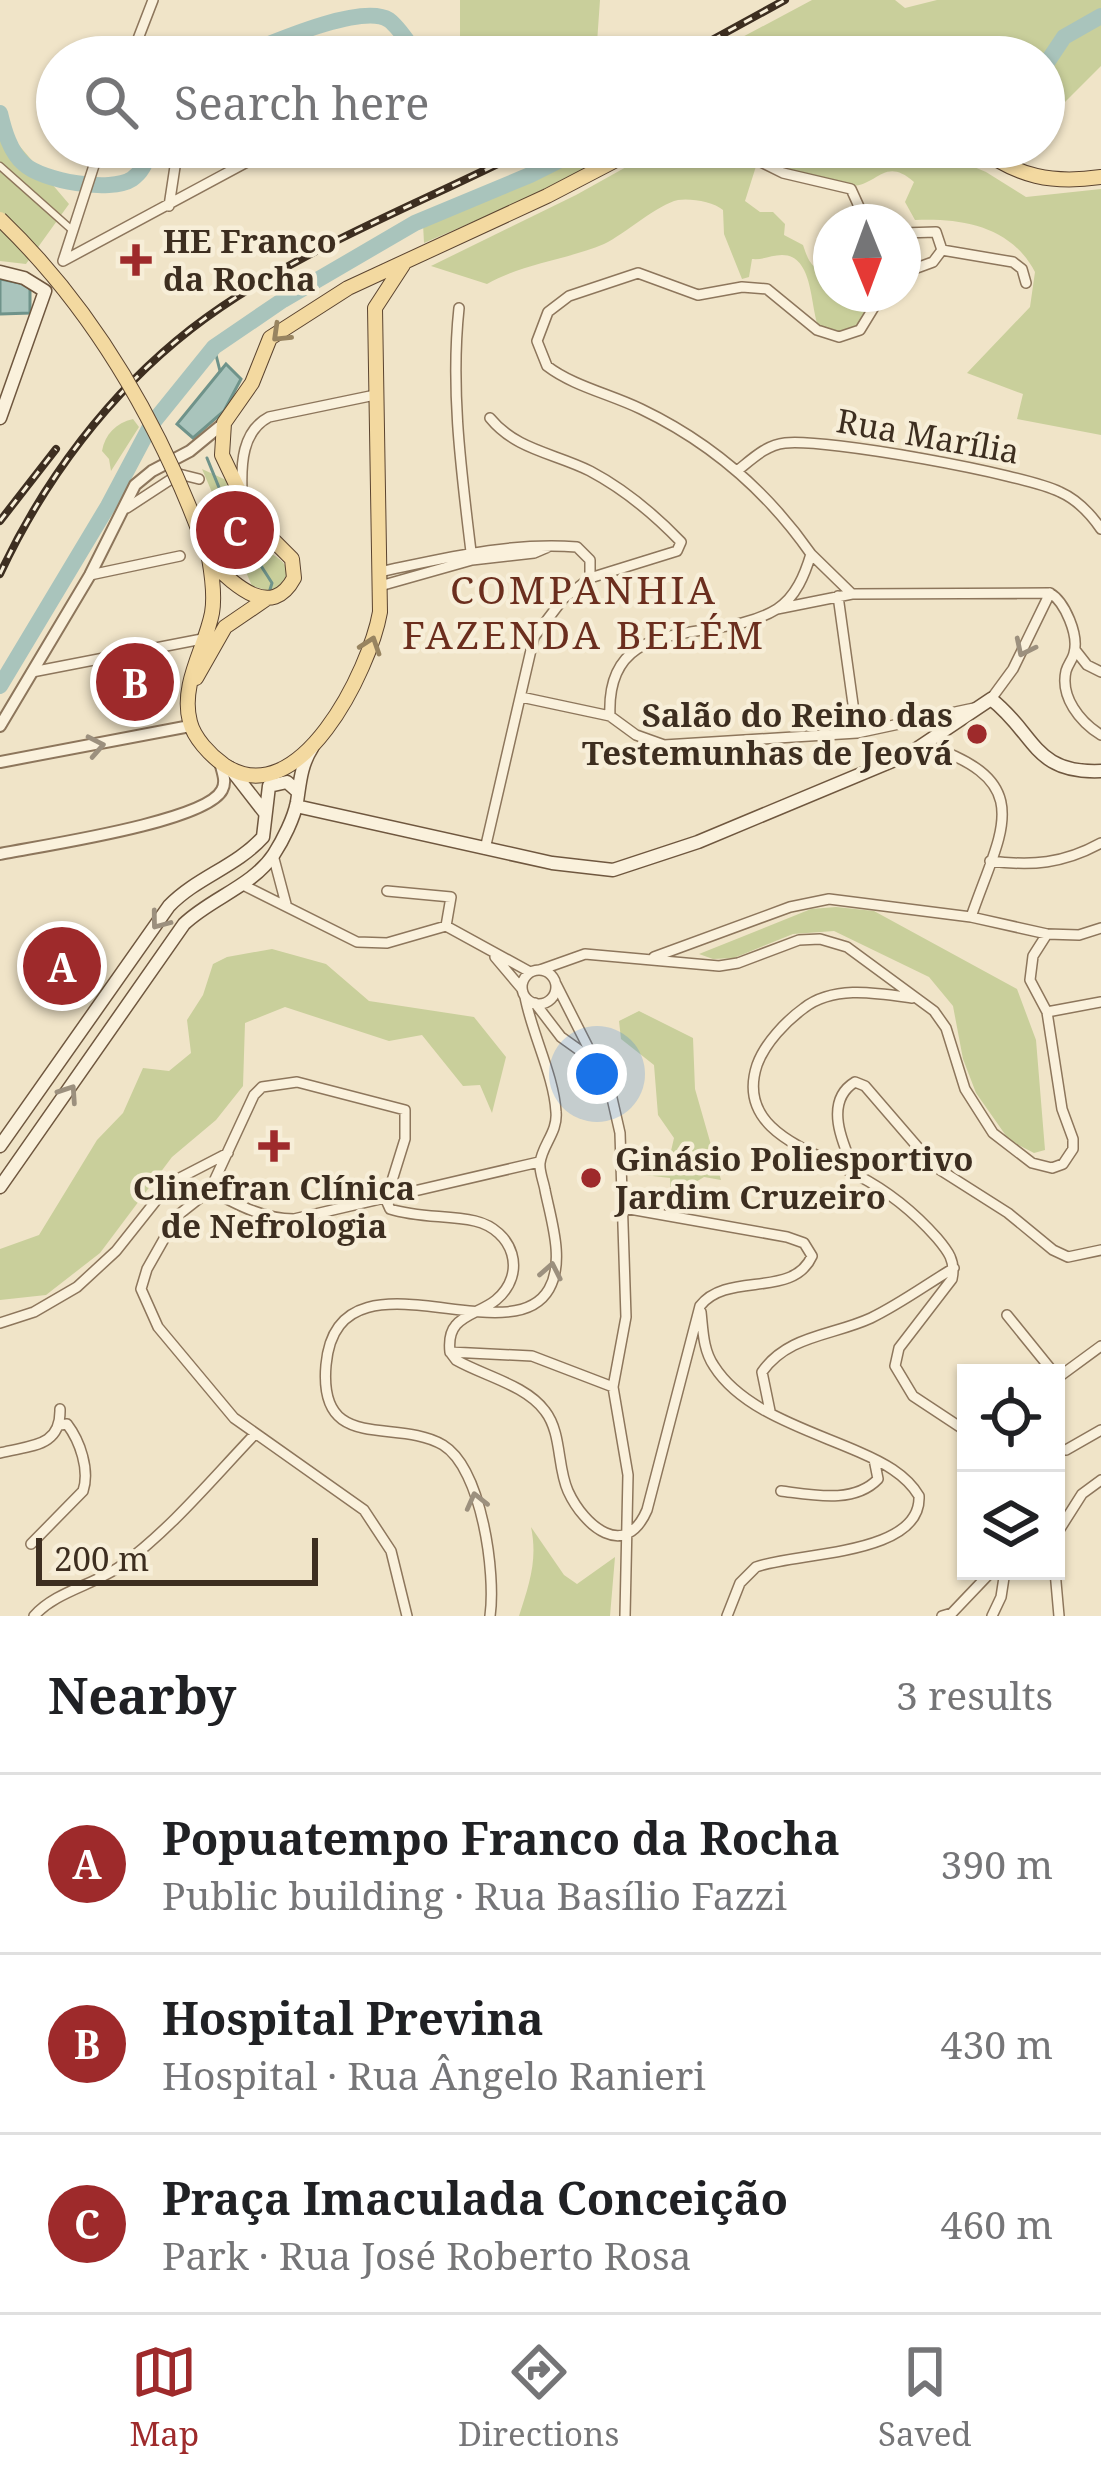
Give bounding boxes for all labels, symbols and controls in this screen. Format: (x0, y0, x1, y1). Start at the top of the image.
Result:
search box (36, 36, 1065, 168)
icon: search (78, 69, 144, 135)
text: Search here (174, 72, 429, 133)
north arrow (813, 204, 921, 312)
place label: HE Franco da Rocha (163, 218, 337, 301)
marker: HE Franco da Rocha (120, 244, 152, 276)
one-way arrow (272, 320, 294, 342)
street label: Rua Marília (833, 397, 1023, 474)
pin: C (196, 485, 274, 575)
district label: COMPANHIA FAZENDA BELÉM (402, 562, 766, 660)
one-way arrow (357, 635, 382, 656)
one-way arrow (1014, 636, 1038, 657)
pin: B (96, 637, 174, 727)
place label: Salão do Reino das Testemunhas de Jeová (582, 692, 953, 775)
marker: Salão do Reino das Testemunhas de Jeová (964, 721, 990, 747)
one-way arrow (85, 734, 105, 760)
one-way arrow (152, 908, 174, 929)
pin: A (23, 921, 101, 1011)
your location (567, 1044, 627, 1104)
one-way arrow (54, 1084, 76, 1106)
marker: Clinefran Clínica de Nefrologia (258, 1130, 290, 1162)
place label: Ginásio Poliesportivo Jardim Cruzeiro (614, 1136, 974, 1219)
place label: Clinefran Clínica de Nefrologia (133, 1165, 415, 1248)
marker: Ginásio Poliesportivo Jardim Cruzeiro (578, 1165, 604, 1191)
one-way arrow (537, 1261, 563, 1281)
map controls (957, 1364, 1065, 1580)
button: locate (957, 1364, 1065, 1472)
button: layers (957, 1472, 1065, 1580)
one-way arrow (465, 1491, 490, 1511)
scale bar (36, 1532, 318, 1585)
text: 200 m (54, 1536, 149, 1581)
text: Nearby (48, 1659, 236, 1729)
text: 3 results (896, 1668, 1053, 1721)
text: Popuatempo Franco da Rocha (162, 1807, 840, 1868)
text: A (72, 1837, 102, 1890)
text: 390 m (941, 1837, 1053, 1890)
text: Public building · Rua Basílio Fazzi (162, 1868, 787, 1921)
text: Hospital Previna (162, 1987, 544, 2048)
text: B (74, 2017, 100, 2070)
text: 430 m (941, 2017, 1053, 2070)
text: Hospital · Rua Ângelo Ranieri (162, 2048, 706, 2101)
text: Praça Imaculada Conceição (162, 2167, 788, 2228)
text: C (74, 2197, 100, 2250)
text: 460 m (941, 2197, 1053, 2250)
text: Park · Rua José Roberto Rosa (162, 2228, 691, 2281)
tab: Map (129, 2339, 199, 2456)
tab: Directions (458, 2339, 619, 2456)
tab: Saved (878, 2339, 972, 2456)

